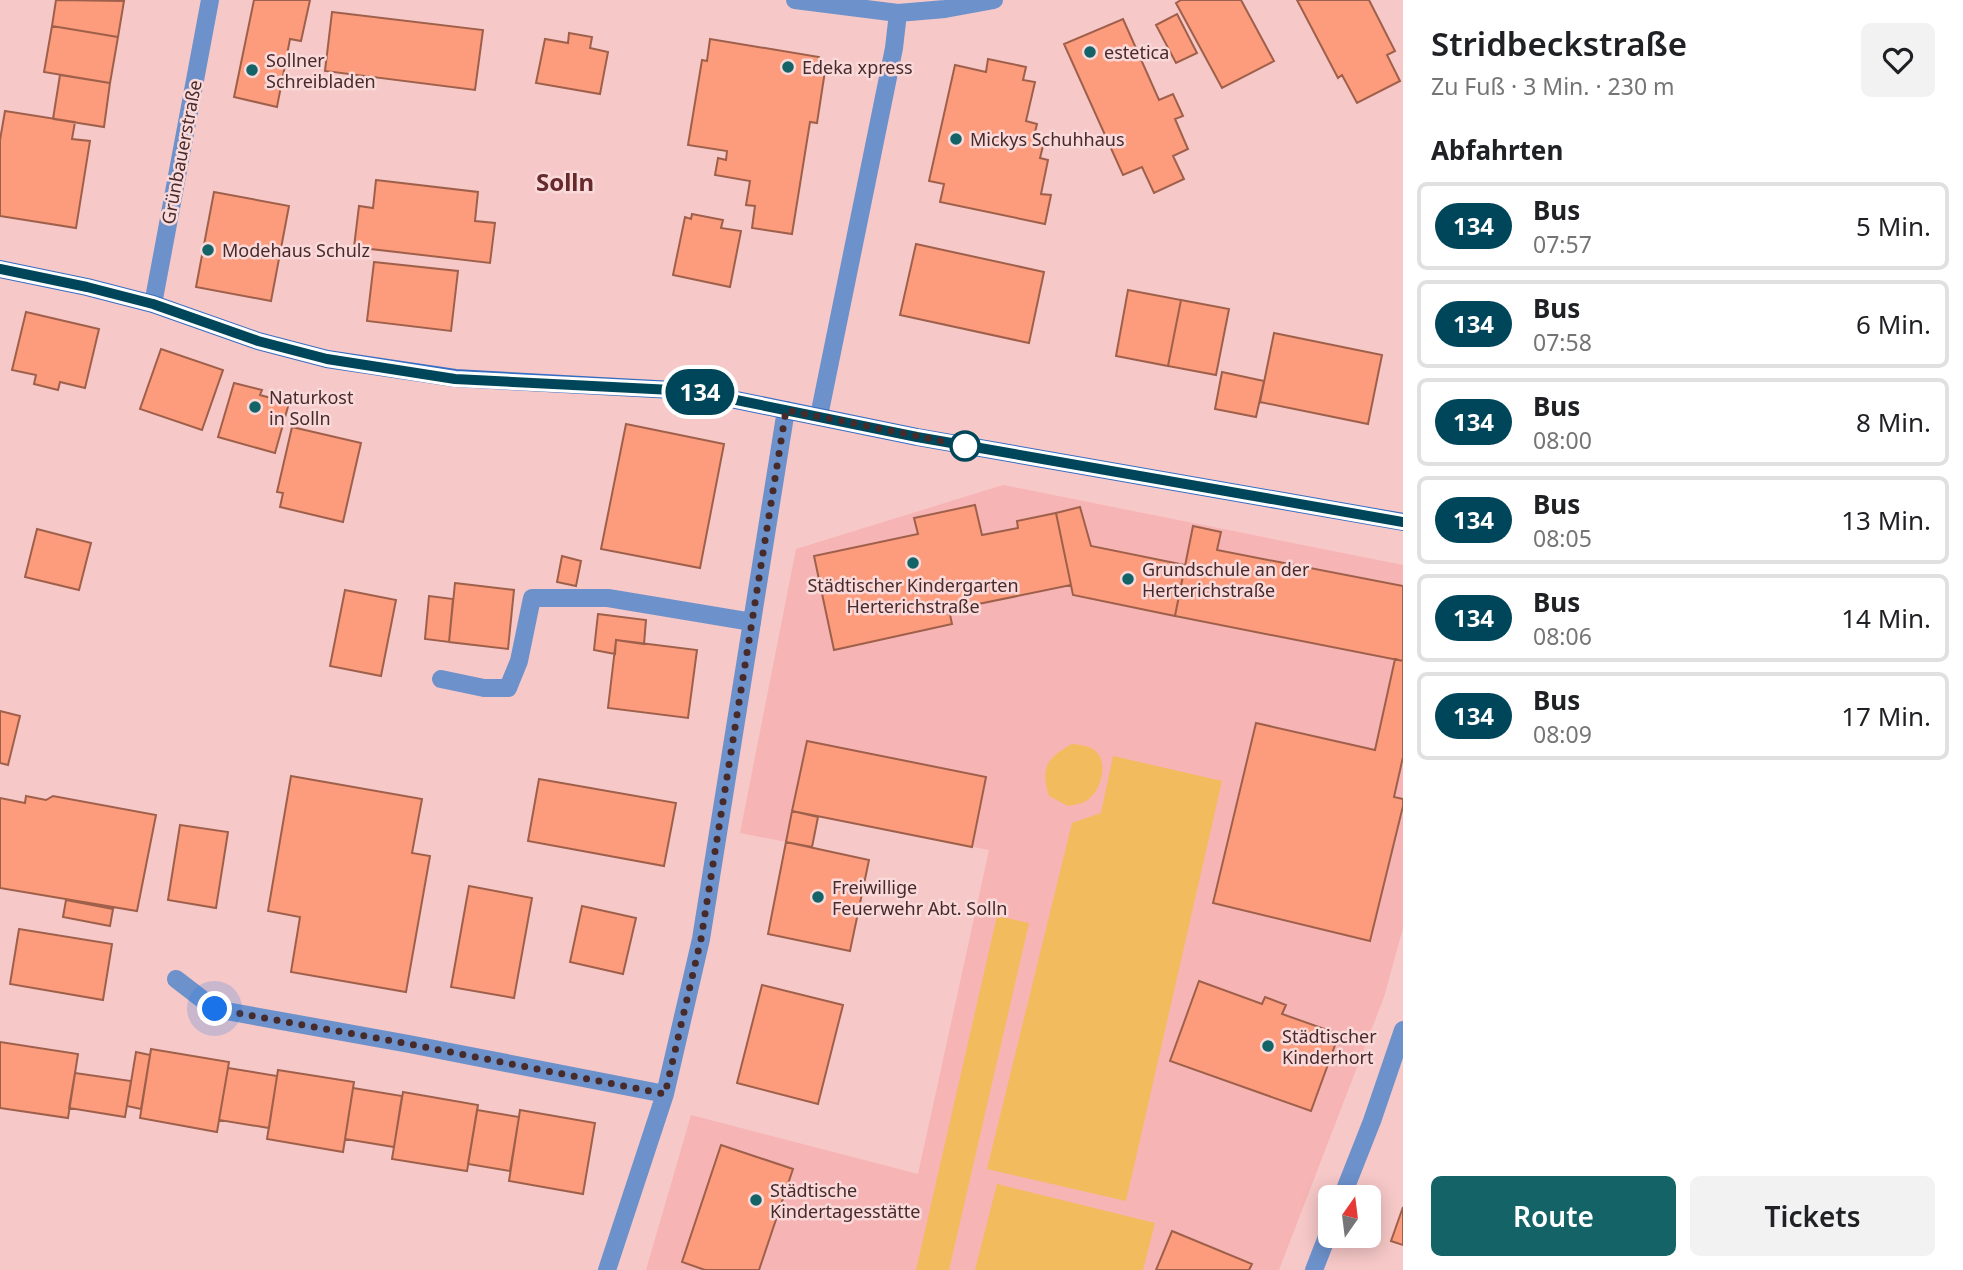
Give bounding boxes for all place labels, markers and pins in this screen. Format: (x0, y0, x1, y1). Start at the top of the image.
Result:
place label: estetica (1104, 40, 1169, 64)
marker: estetica (1082, 44, 1098, 60)
place label: Sollner Schreibladen (266, 48, 376, 93)
place label: Edeka xpress (802, 55, 913, 79)
marker: Edeka xpress (780, 59, 796, 75)
marker: Sollner Schreibladen (244, 62, 260, 78)
place label: Mickys Schuhhaus (970, 127, 1125, 151)
marker: Mickys Schuhhaus (948, 131, 964, 147)
place label: Modehaus Schulz (222, 238, 370, 262)
marker: Modehaus Schulz (200, 242, 216, 258)
place label: Naturkost in Solln (269, 385, 354, 430)
marker: Naturkost in Solln (247, 399, 263, 415)
unlabelled marker (950, 431, 980, 461)
marker: Städtischer Kindergarten Herterichstraße (905, 555, 921, 571)
place label: Grundschule an der Herterichstraße (1142, 557, 1310, 602)
marker: Grundschule an der Herterichstraße (1120, 571, 1136, 587)
place label: Städtischer Kindergarten Herterichstraße (807, 573, 1019, 618)
place label: Freiwillige Feuerwehr Abt. Solln (832, 875, 1008, 920)
marker: Freiwillige Feuerwehr Abt. Solln (810, 889, 826, 905)
place label: Städtischer Kinderhort (1282, 1024, 1377, 1069)
marker: Städtischer Kinderhort (1260, 1038, 1276, 1054)
place label: Städtische Kindertagesstätte (770, 1178, 920, 1223)
marker: Städtische Kindertagesstätte (748, 1192, 764, 1208)

